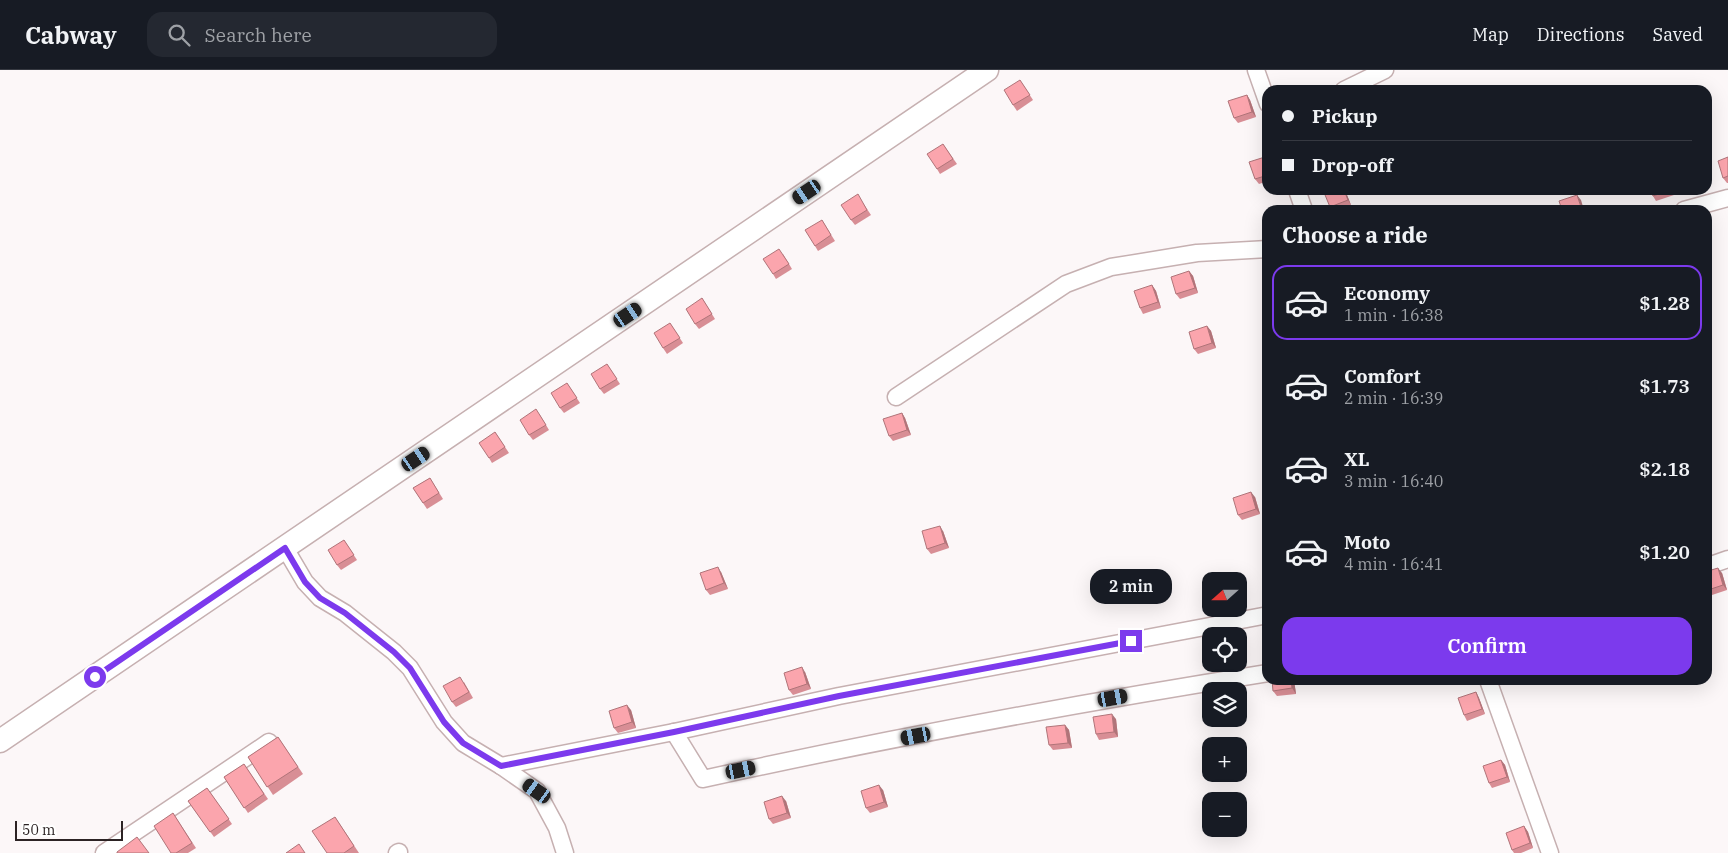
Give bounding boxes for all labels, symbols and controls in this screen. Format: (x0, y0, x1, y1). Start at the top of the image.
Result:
search box (147, 12, 497, 57)
text: Cabway (25, 19, 117, 51)
icon: search (165, 21, 193, 49)
text: Search here (205, 23, 312, 47)
text: Map (1472, 23, 1509, 46)
text: Directions (1537, 23, 1625, 46)
text: Saved (1653, 23, 1703, 46)
text: Pickup (1312, 104, 1377, 128)
text: Drop-off (1312, 153, 1393, 177)
car (790, 177, 823, 207)
text: Choose a ride (1282, 220, 1428, 249)
icon: car (1284, 280, 1329, 325)
text: Economy (1344, 281, 1430, 305)
text: $1.28 (1639, 291, 1690, 315)
car (611, 300, 644, 330)
text: 1 min · 16:38 (1344, 305, 1443, 325)
icon: car (1284, 363, 1329, 408)
text: Comfort (1344, 364, 1421, 388)
text: $1.73 (1639, 374, 1690, 398)
text: 2 min · 16:39 (1344, 388, 1443, 408)
car (399, 444, 432, 474)
icon: car (1284, 446, 1329, 491)
text: XL (1344, 447, 1370, 471)
text: $2.18 (1639, 457, 1690, 481)
text: 3 min · 16:40 (1344, 471, 1443, 491)
icon: car (1284, 529, 1329, 574)
text: Moto (1344, 530, 1390, 554)
text: $1.20 (1639, 540, 1690, 564)
text: 4 min · 16:41 (1344, 554, 1443, 574)
callout: 2 min (1090, 568, 1172, 604)
north arrow (1202, 572, 1248, 618)
map controls (1202, 572, 1247, 837)
text: 2 min (1109, 576, 1153, 596)
button: Confirm (1282, 617, 1692, 675)
button: locate (1202, 627, 1247, 672)
route end (1120, 630, 1142, 652)
route start (84, 666, 106, 688)
button: layers (1202, 682, 1247, 727)
car (1096, 688, 1129, 708)
car (899, 726, 932, 746)
button: + (1202, 737, 1247, 782)
car (724, 760, 757, 780)
car (520, 776, 553, 806)
button: − (1202, 792, 1247, 837)
scale bar (15, 818, 122, 841)
text: 50 m (22, 821, 55, 839)

